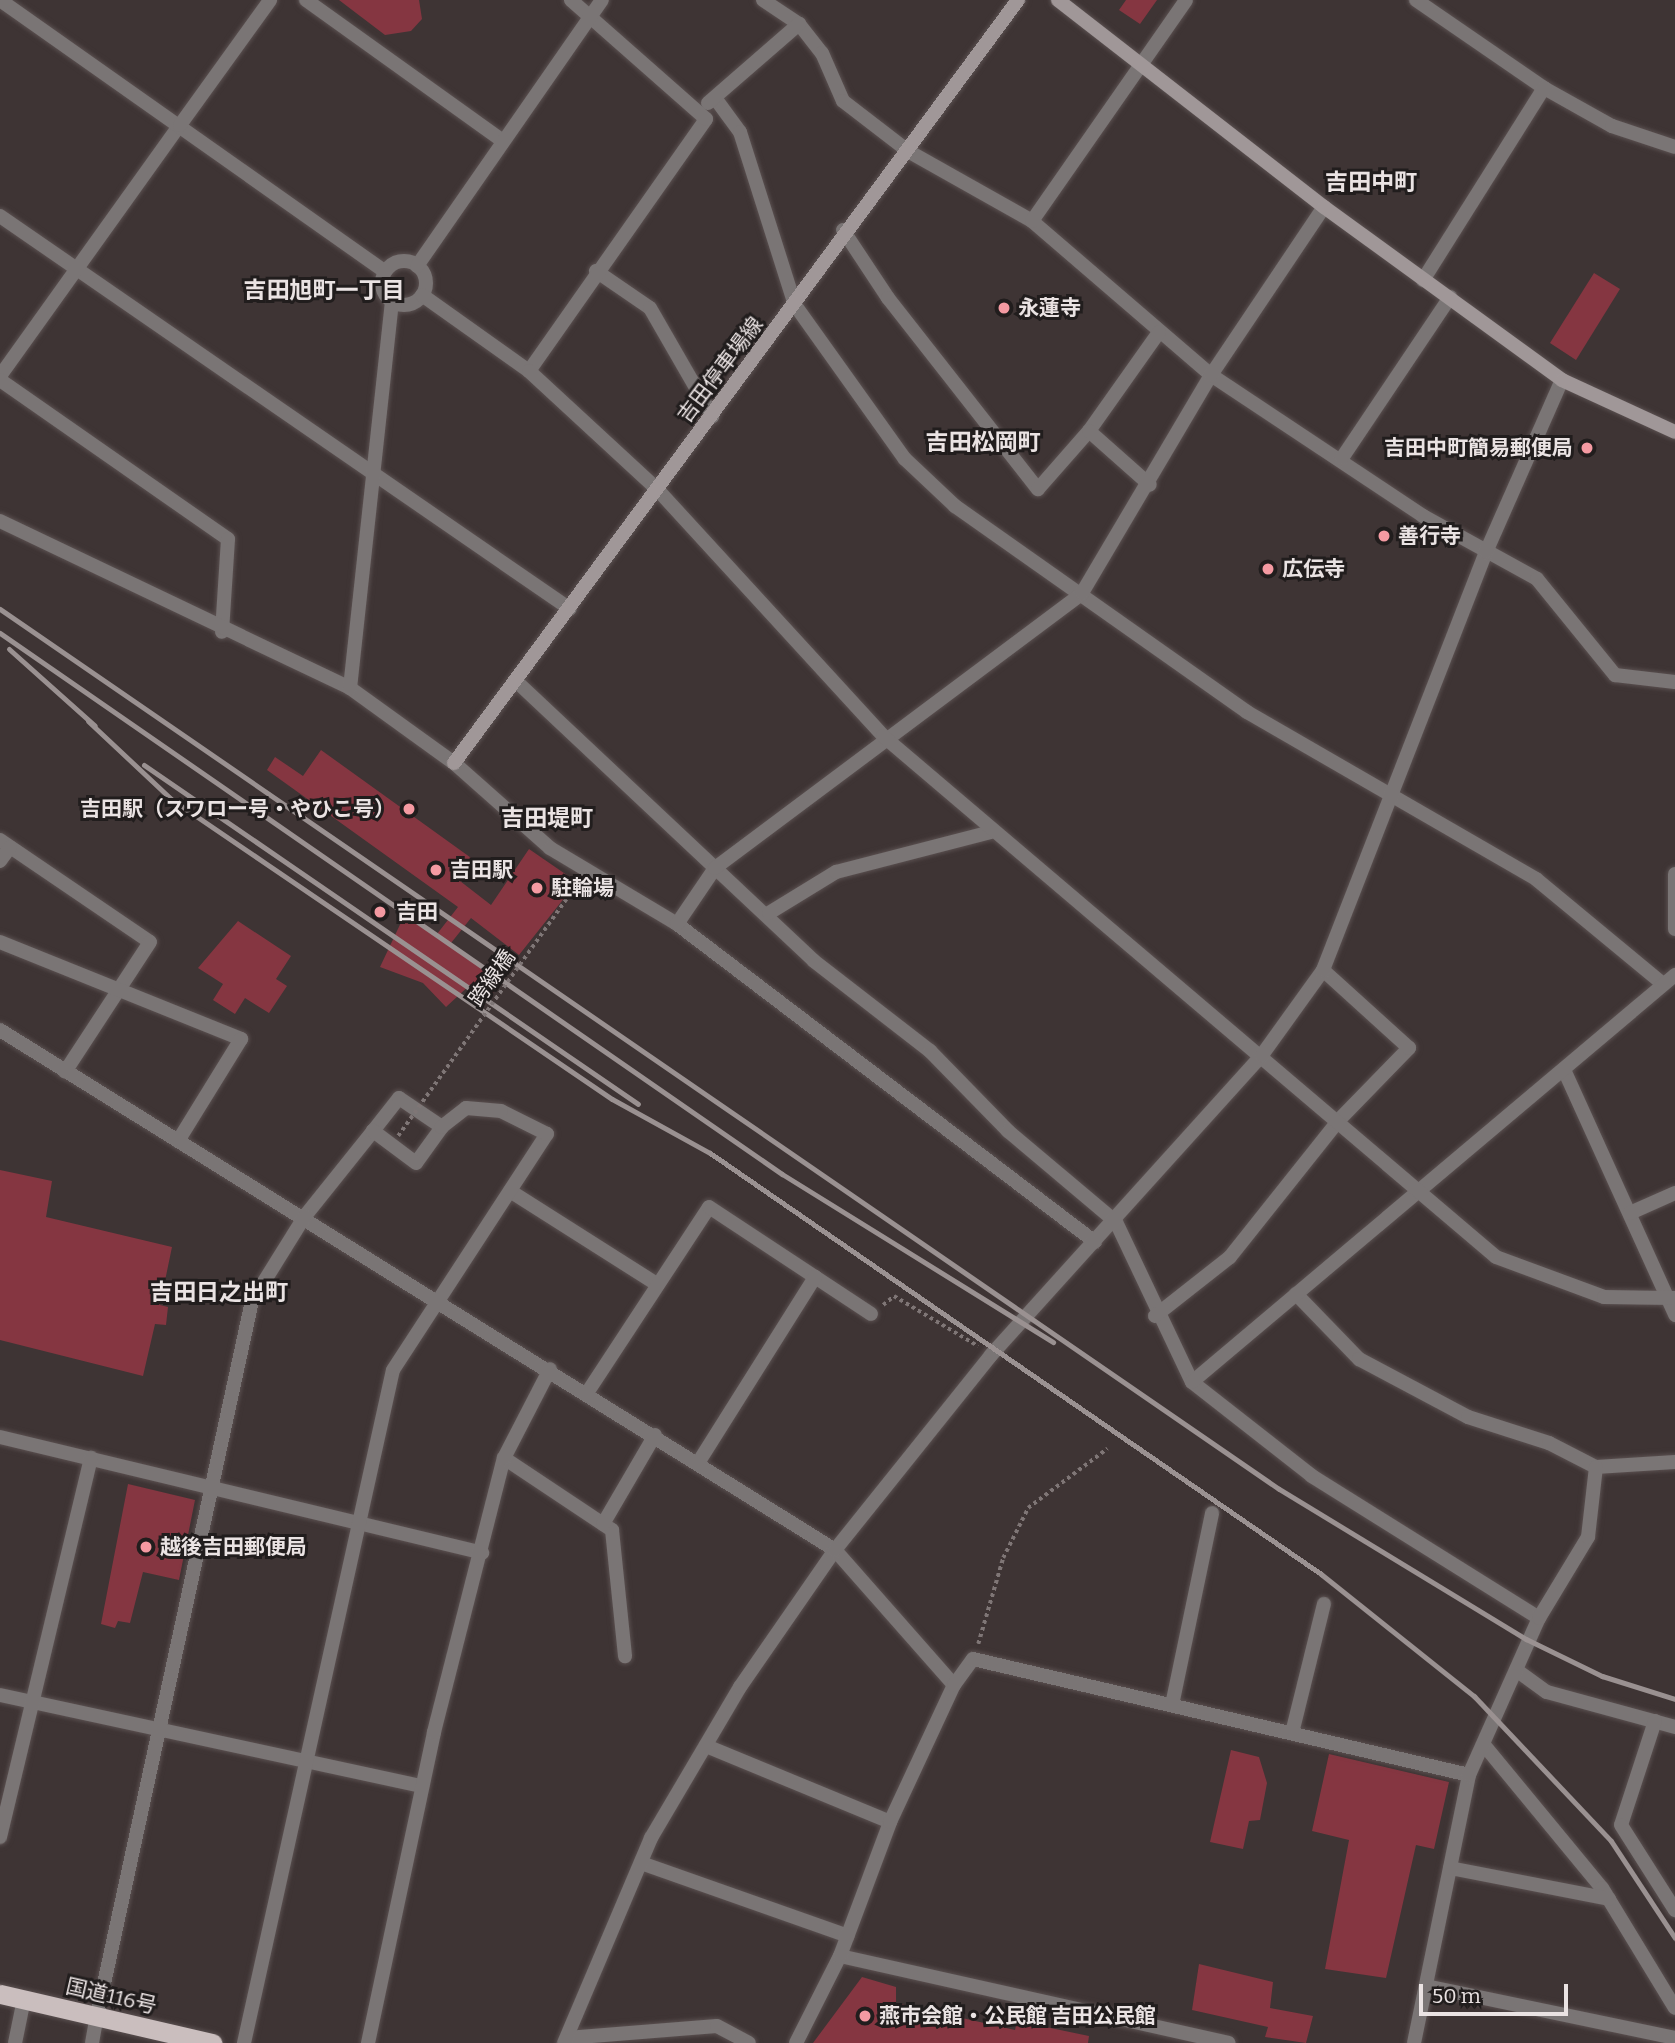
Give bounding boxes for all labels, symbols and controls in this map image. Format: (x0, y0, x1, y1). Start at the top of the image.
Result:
district label: 吉田中町 (1325, 168, 1417, 196)
district label: 吉田旭町一丁目 (244, 276, 404, 304)
place label: 永蓮寺 (1018, 295, 1081, 321)
marker: 永蓮寺 (996, 300, 1012, 316)
street label: 吉田停車場線 (672, 312, 768, 428)
district label: 吉田松岡町 (926, 428, 1040, 456)
place label: 吉田中町簡易郵便局 (1384, 435, 1573, 461)
marker: 吉田中町簡易郵便局 (1579, 440, 1595, 456)
place label: 善行寺 (1398, 523, 1461, 549)
marker: 善行寺 (1376, 528, 1392, 544)
place label: 広伝寺 (1282, 556, 1345, 582)
marker: 広伝寺 (1260, 561, 1276, 577)
place label: 吉田駅（スワロー号・やひこ号） (80, 796, 395, 822)
marker: 吉田駅（スワロー号・やひこ号） (401, 801, 417, 817)
district label: 吉田堤町 (501, 804, 593, 832)
place label: 吉田駅 (450, 857, 513, 883)
marker: 吉田駅 (428, 862, 444, 878)
place label: 駐輪場 (551, 875, 614, 901)
marker: 駐輪場 (529, 880, 545, 896)
place label: 吉田 (396, 899, 438, 925)
marker: 吉田 (370, 902, 390, 922)
street label: 跨線橋 (464, 945, 520, 1011)
district label: 吉田日之出町 (150, 1278, 288, 1306)
place label: 越後吉田郵便局 (160, 1534, 307, 1560)
marker: 越後吉田郵便局 (138, 1539, 154, 1555)
scale bar (1423, 1969, 1572, 2013)
street label: 国道116号 (63, 1973, 159, 2019)
text: 50 m (1432, 1983, 1481, 2009)
place label: 燕市会館・公民館 吉田公民館 (879, 2003, 1156, 2029)
marker: 燕市会館・公民館 吉田公民館 (857, 2008, 873, 2024)

